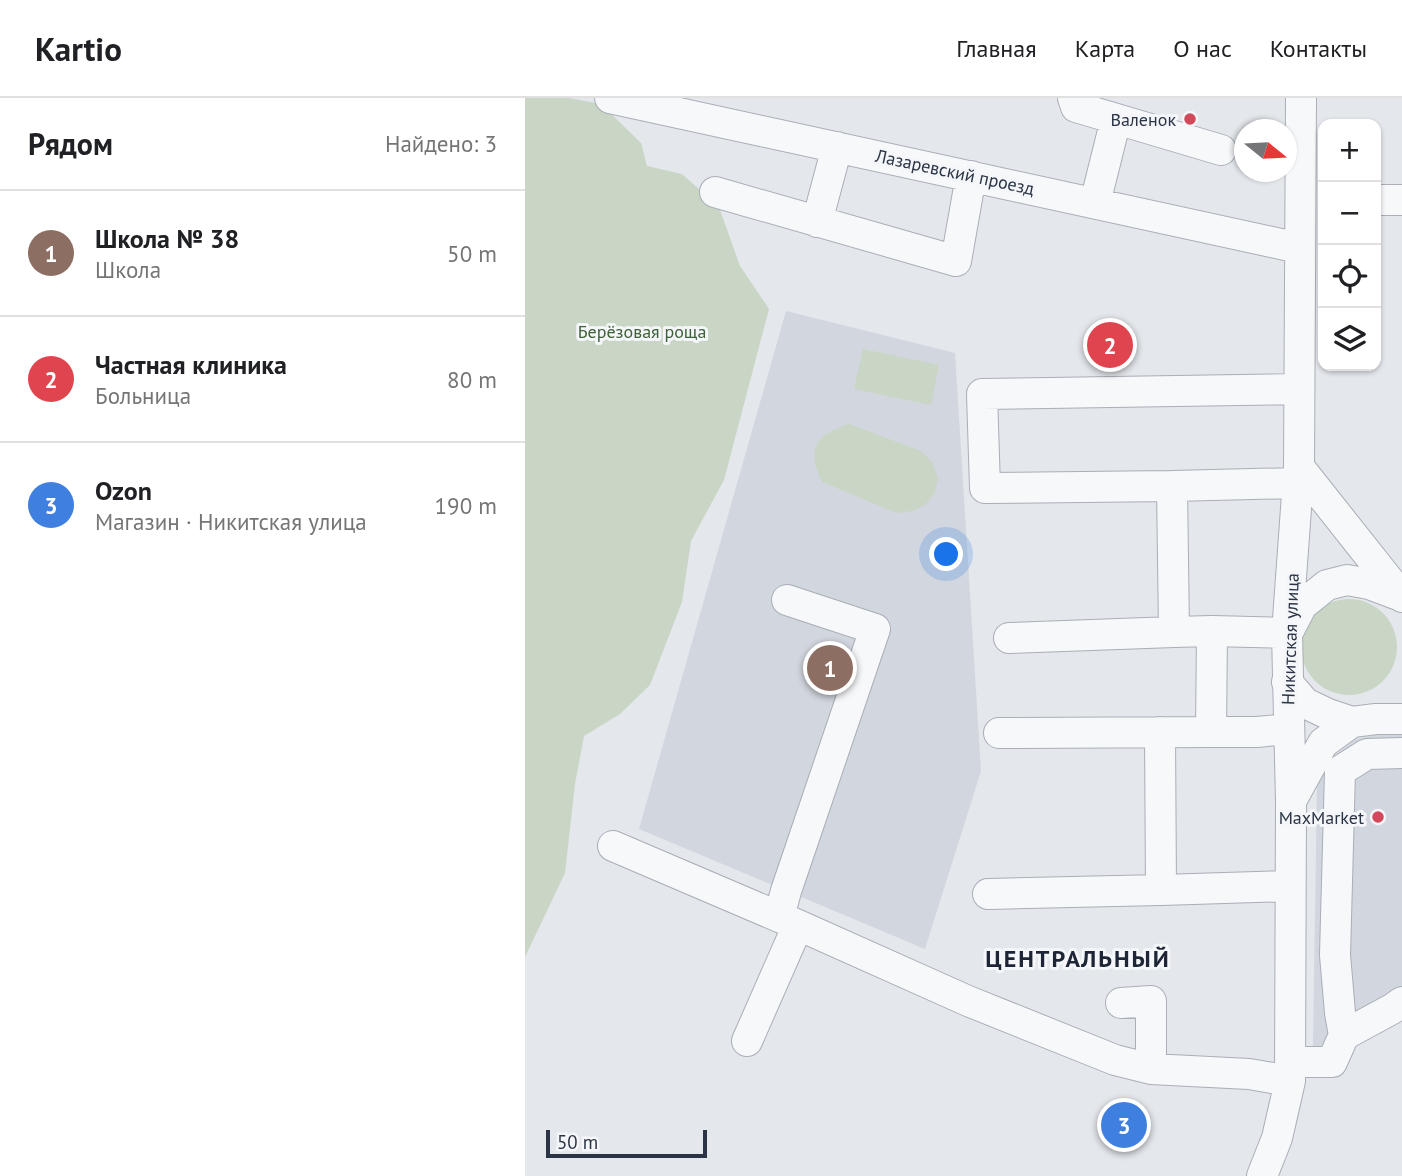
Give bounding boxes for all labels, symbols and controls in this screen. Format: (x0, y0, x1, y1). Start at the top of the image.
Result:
text: Kartio (35, 27, 122, 70)
text: Главная (956, 33, 1037, 64)
text: Карта (1075, 33, 1135, 64)
text: О нас (1173, 33, 1232, 64)
text: Контакты (1270, 33, 1367, 64)
place label: Валенок (1110, 108, 1176, 131)
marker: Валенок (1182, 111, 1198, 127)
north arrow (1234, 119, 1297, 182)
map controls (1318, 119, 1381, 371)
button: + (1318, 119, 1381, 182)
text: Рядом (28, 124, 113, 163)
text: Найдено: 3 (385, 129, 497, 158)
street label: Лазаревский проезд (872, 144, 1037, 200)
button: − (1318, 182, 1381, 245)
text: Школа № 38 (95, 222, 239, 255)
text: 1 (44, 239, 58, 268)
text: 50 m (447, 239, 497, 268)
button: locate (1318, 245, 1381, 308)
text: Школа (95, 255, 161, 284)
button: layers (1318, 308, 1381, 371)
pin: 2 (1087, 319, 1133, 371)
park label: Берёзовая роща (578, 320, 706, 343)
text: Частная клиника (95, 348, 287, 381)
text: 2 (44, 365, 58, 394)
text: 80 m (447, 365, 497, 394)
text: Больница (95, 381, 191, 410)
text: Ozon (95, 474, 152, 507)
text: 3 (44, 491, 58, 520)
text: 190 m (435, 491, 497, 520)
text: Магазин · Никитская улица (95, 507, 367, 536)
your location (929, 537, 963, 571)
street label: Никитская улица (1276, 573, 1304, 705)
pin: 1 (807, 642, 853, 694)
place label: MaxMarket (1279, 806, 1364, 829)
marker: MaxMarket (1370, 809, 1386, 825)
district label: ЦЕНТРАЛЬНЫЙ (985, 943, 1171, 974)
pin: 3 (1101, 1099, 1147, 1151)
scale bar (546, 1127, 707, 1159)
text: 50 m (557, 1130, 598, 1154)

